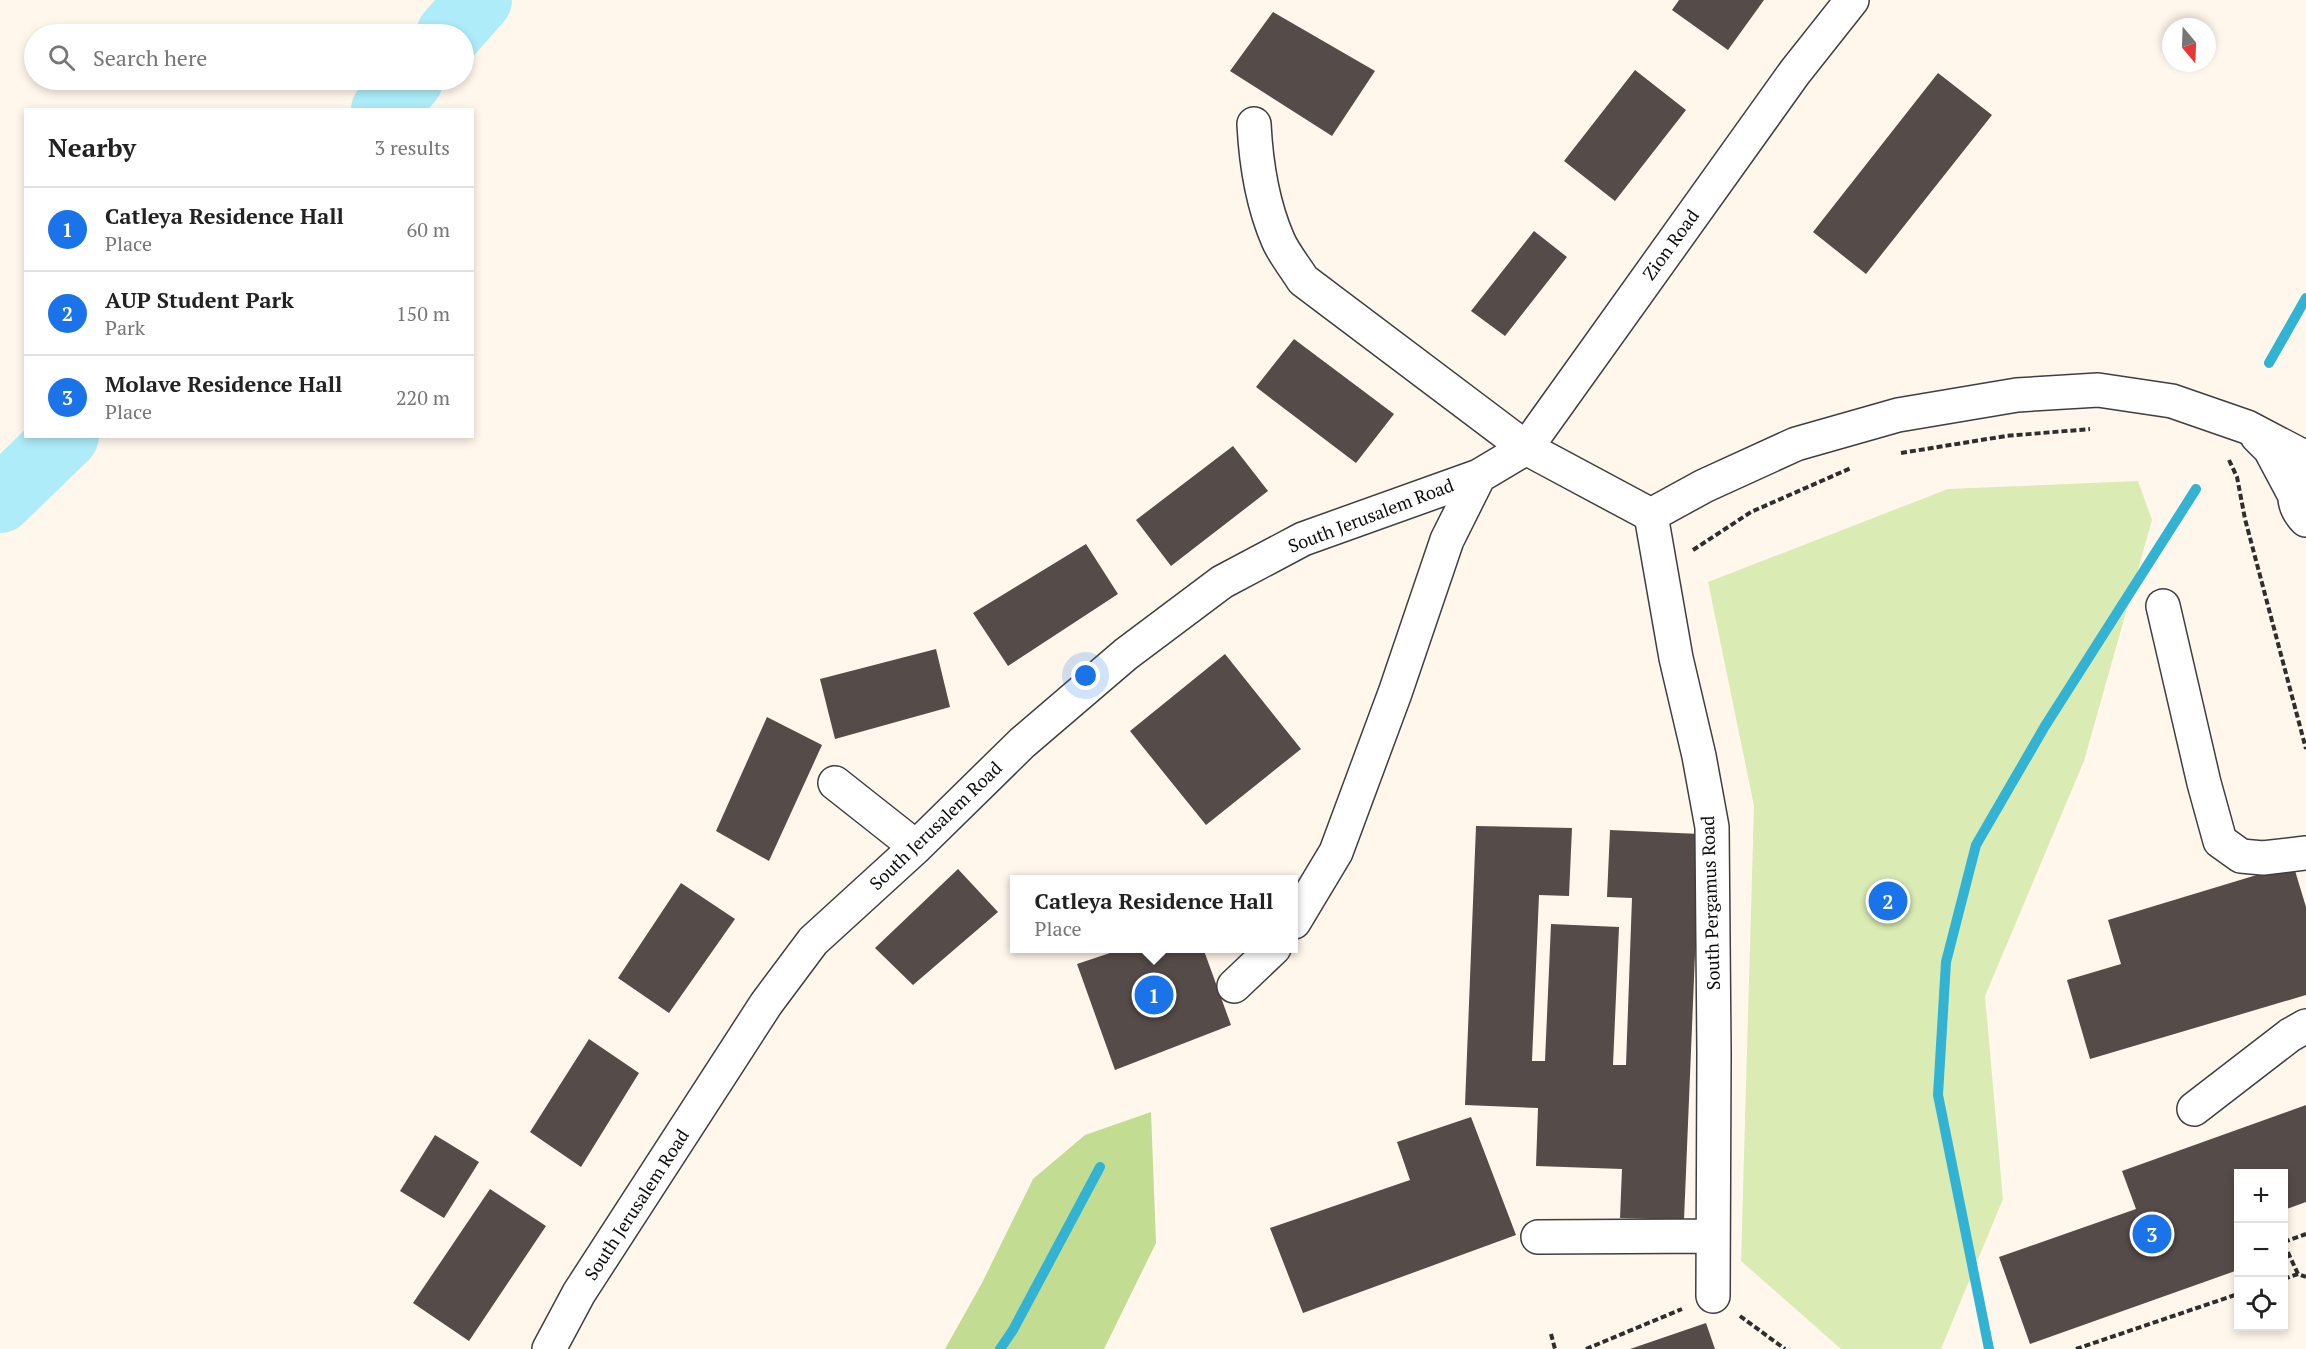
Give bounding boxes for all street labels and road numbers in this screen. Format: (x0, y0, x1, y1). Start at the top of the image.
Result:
street label: Zion Road (1637, 204, 1704, 284)
street label: South Jerusalem Road (1284, 472, 1457, 558)
street label: South Jerusalem Road (864, 756, 1007, 895)
street label: South Pergamus Road (1695, 815, 1725, 991)
street label: South Jerusalem Road (578, 1124, 694, 1285)

